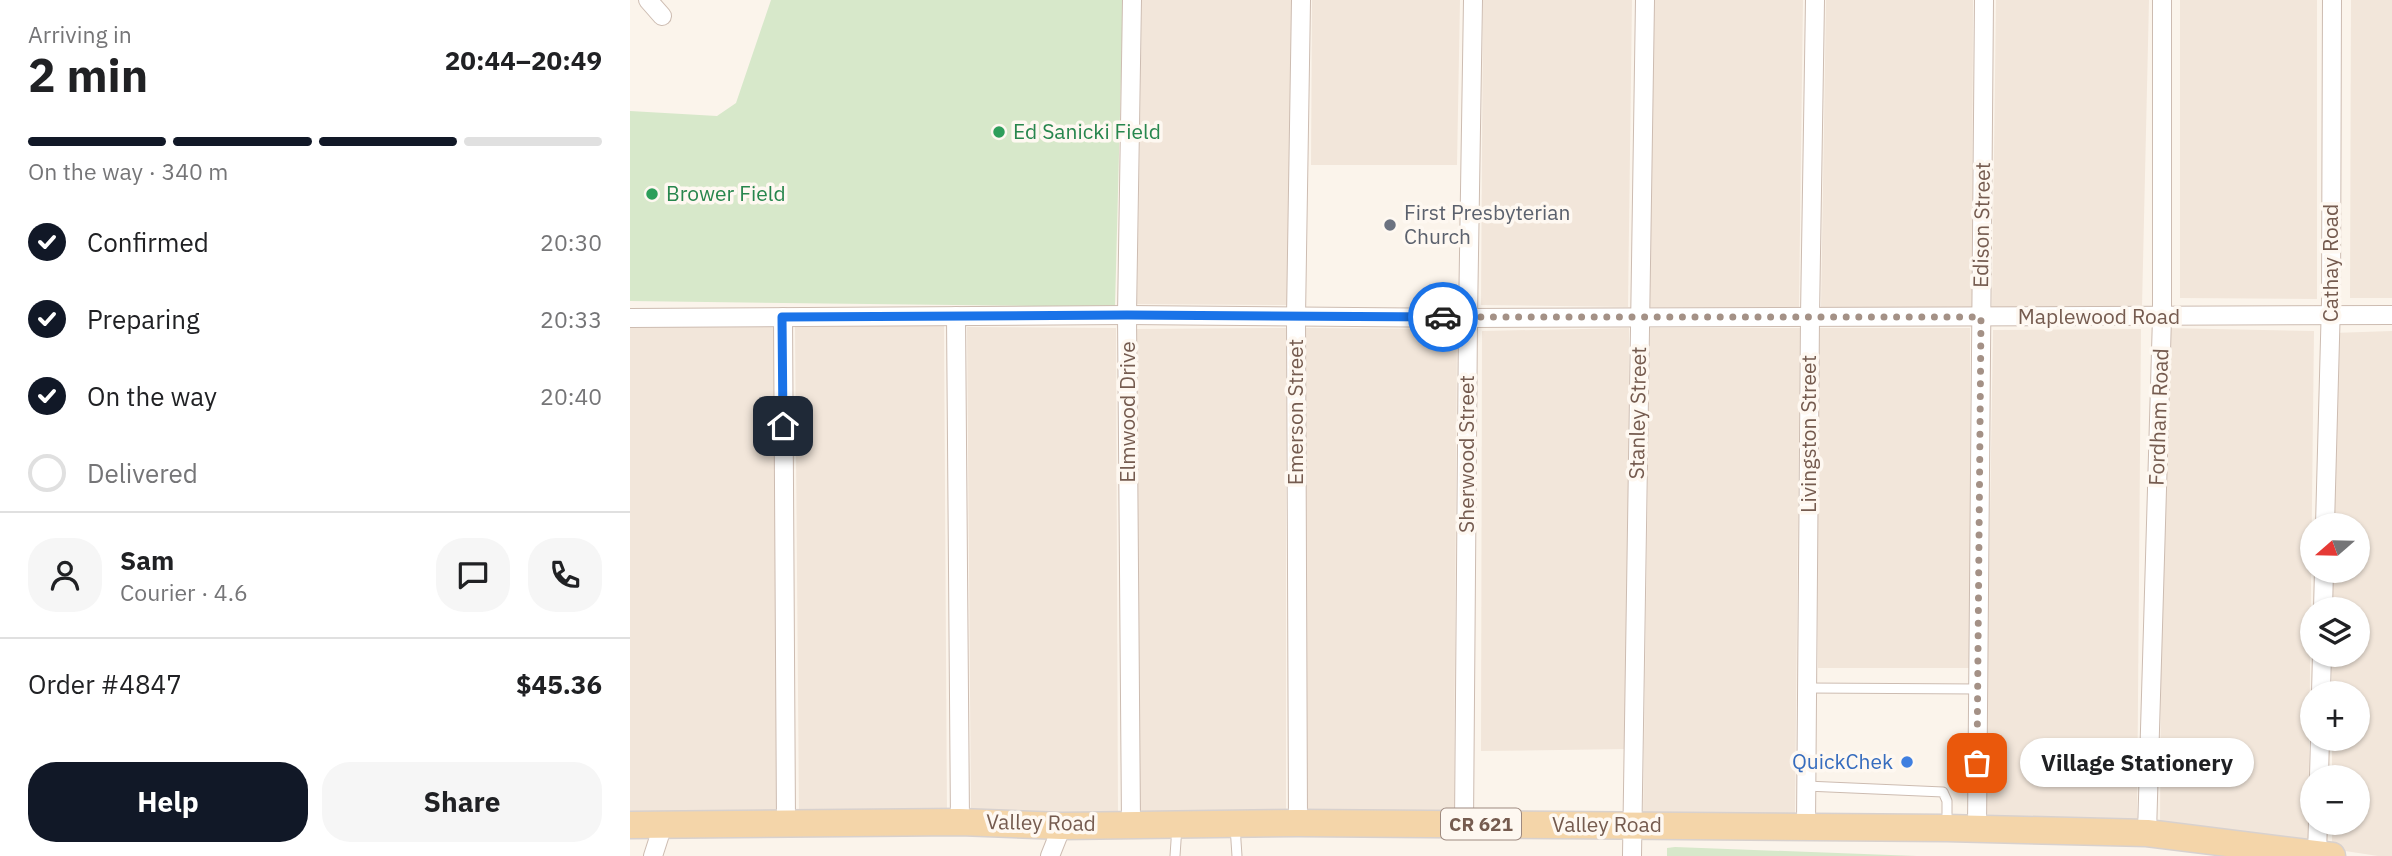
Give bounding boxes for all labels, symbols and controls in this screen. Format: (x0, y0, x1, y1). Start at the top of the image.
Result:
text: Arriving in (28, 19, 132, 49)
text: 20:44–20:49 (445, 43, 602, 77)
text: 2 min (28, 45, 148, 105)
place label: Ed Sanicki Field (1013, 117, 1161, 145)
marker: Ed Sanicki Field (991, 124, 1007, 140)
text: On the way · 340 m (28, 156, 228, 186)
street label: Edison Street (1966, 162, 1996, 288)
place label: Brower Field (666, 179, 786, 207)
marker: Brower Field (644, 186, 660, 202)
place label: First Presbyterian Church (1404, 198, 1570, 250)
street label: Cathay Road (2316, 204, 2344, 322)
marker: First Presbyterian Church (1382, 217, 1398, 233)
icon: check (28, 223, 66, 261)
text: Confirmed (87, 225, 209, 259)
text: 20:30 (540, 227, 602, 257)
courier (1408, 282, 1478, 352)
icon: car (1424, 298, 1462, 336)
icon: check (28, 300, 66, 338)
text: Preparing (87, 302, 200, 336)
street label: Maplewood Road (2018, 302, 2180, 330)
text: 20:33 (540, 304, 602, 334)
street label: Emerson Street (1281, 339, 1309, 485)
street label: Elmwood Drive (1113, 341, 1141, 483)
street label: Stanley Street (1622, 346, 1652, 480)
street label: Fordham Road (2142, 348, 2174, 486)
street label: Livingston Street (1794, 355, 1822, 513)
street label: Sherwood Street (1452, 375, 1480, 533)
icon: check (28, 377, 66, 415)
text: On the way (87, 379, 217, 413)
text: 20:40 (540, 381, 602, 411)
pin (753, 396, 813, 456)
icon: home (764, 407, 802, 445)
text: Delivered (87, 456, 198, 490)
north arrow (2300, 513, 2370, 583)
map controls (2300, 513, 2370, 835)
button: person (28, 538, 102, 612)
button: chat (436, 538, 510, 612)
button: phone (528, 538, 602, 612)
text: Sam (120, 543, 174, 577)
text: Courier · 4.6 (120, 577, 248, 607)
button: layers (2300, 597, 2370, 667)
text: Order #4847 (28, 667, 182, 701)
text: $45.36 (516, 667, 602, 701)
button: + (2300, 681, 2370, 751)
pin (1947, 733, 2007, 793)
callout: Village Stationery (2019, 738, 2254, 788)
icon: bag (1958, 744, 1996, 782)
place label: QuickChek (1792, 747, 1893, 775)
text: Village Stationery (2041, 747, 2233, 777)
marker: QuickChek (1899, 754, 1915, 770)
button: Help (28, 762, 308, 842)
button: Share (322, 762, 602, 842)
button: − (2300, 765, 2370, 835)
street label: Valley Road (986, 807, 1096, 837)
road number: CR 621 (1441, 808, 1521, 839)
street label: Valley Road (1552, 810, 1662, 838)

